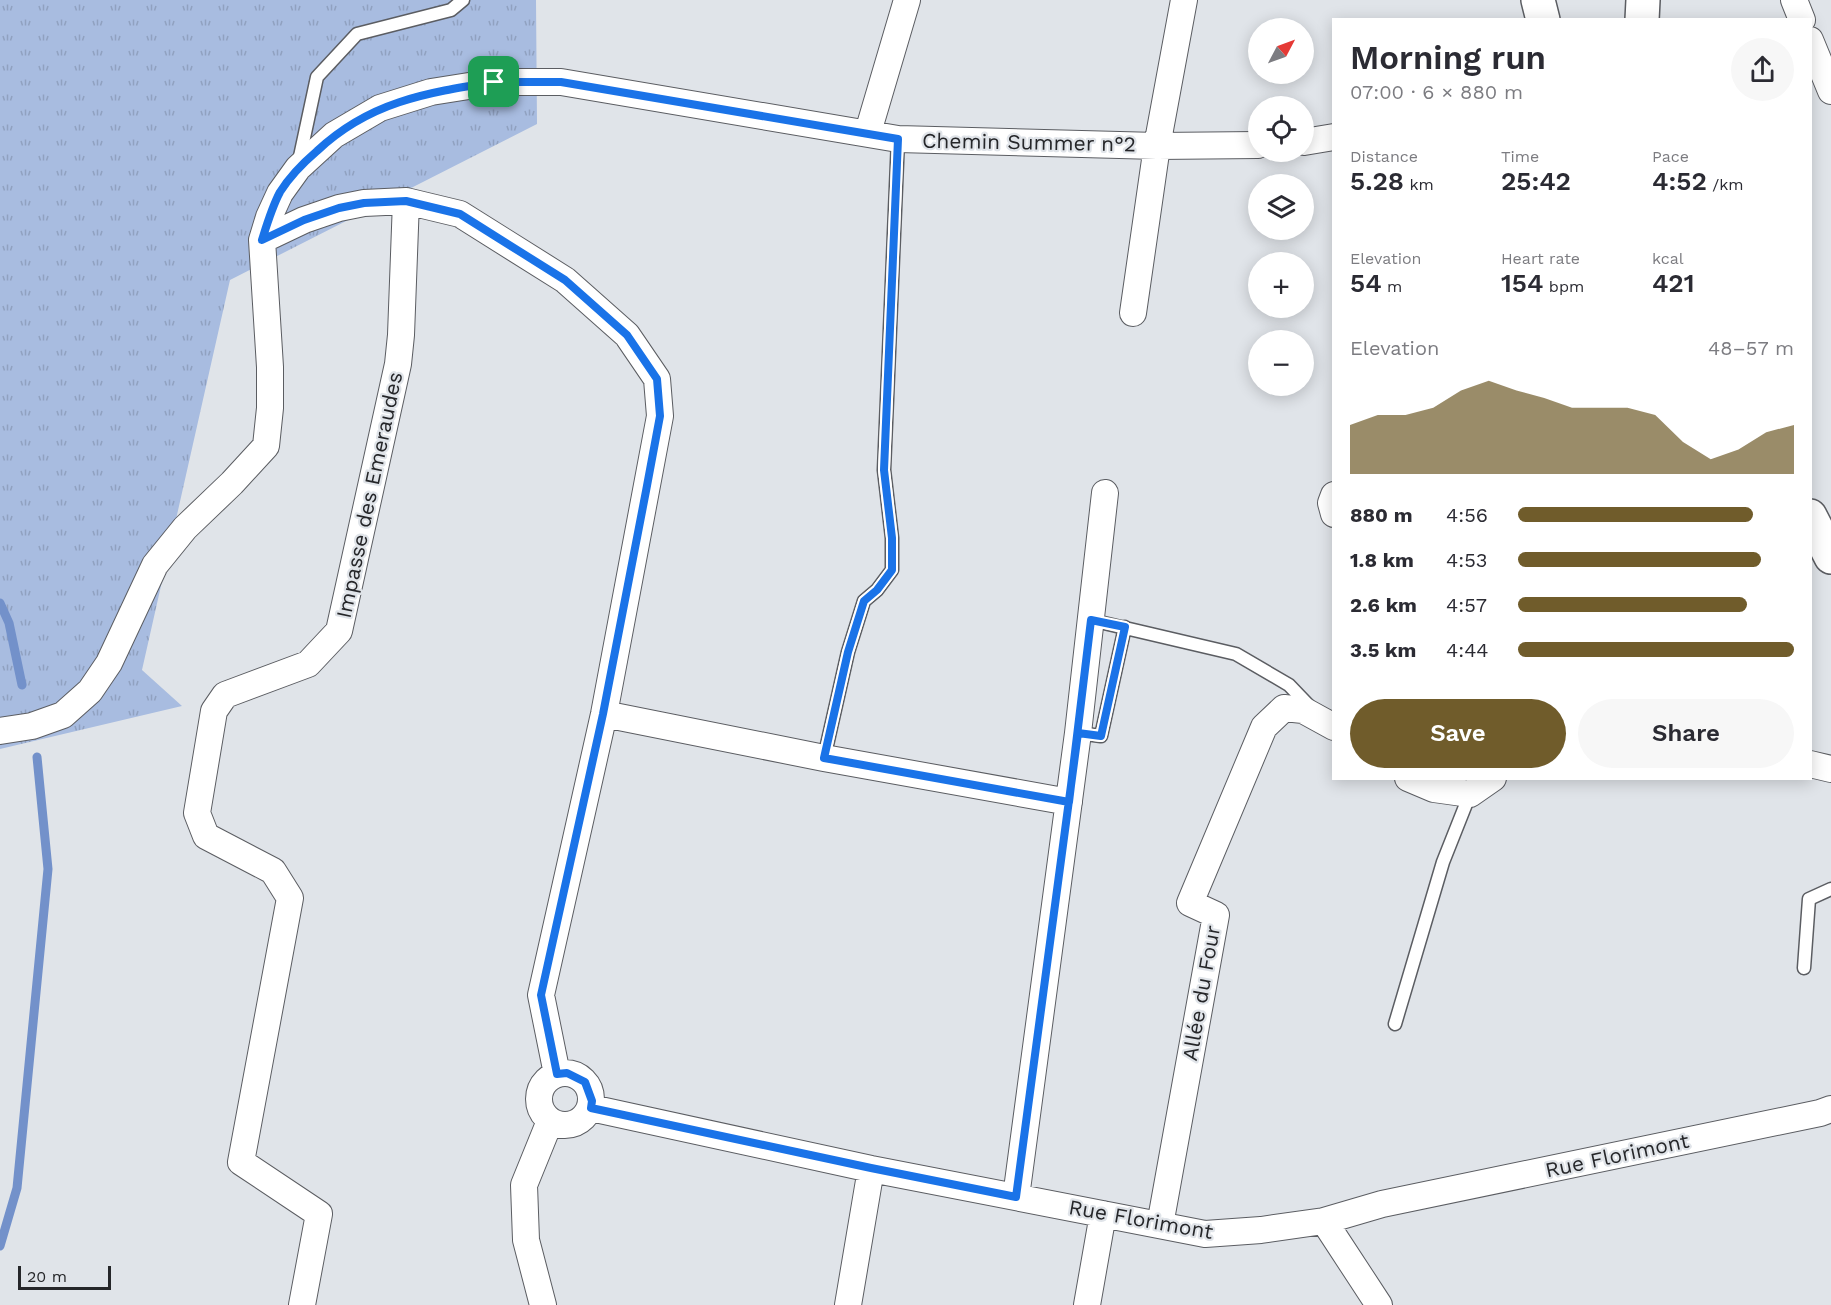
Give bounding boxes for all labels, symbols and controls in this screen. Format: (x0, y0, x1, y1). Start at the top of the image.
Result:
north arrow (1248, 18, 1314, 84)
map controls (1248, 18, 1314, 396)
text: Morning run (1350, 38, 1546, 77)
button: share (1731, 38, 1794, 101)
pin (468, 56, 519, 107)
icon: arrive (477, 65, 510, 98)
text: 07:00 · 6 × 880 m (1350, 80, 1523, 104)
button: locate (1248, 96, 1314, 162)
street label: Chemin Summer n°2 (922, 128, 1136, 156)
text: Distance (1350, 147, 1418, 166)
text: Time (1501, 147, 1539, 166)
text: Pace (1652, 147, 1689, 166)
text: 5.28 (1350, 166, 1404, 196)
text: 25:42 (1501, 166, 1571, 196)
text: 4:52 (1652, 166, 1707, 196)
button: layers (1248, 174, 1314, 240)
text: km (1404, 175, 1434, 194)
text: /km (1707, 175, 1744, 194)
text: Elevation (1350, 249, 1421, 268)
text: Heart rate (1501, 249, 1580, 268)
text: kcal (1652, 249, 1684, 268)
button: + (1248, 252, 1314, 318)
text: 54 (1350, 268, 1382, 298)
text: 154 (1501, 268, 1543, 298)
text: 421 (1652, 268, 1694, 298)
text: m (1382, 277, 1402, 296)
text: bpm (1543, 277, 1584, 296)
button: − (1248, 330, 1314, 396)
text: Elevation (1350, 336, 1439, 360)
text: 48–57 m (1708, 336, 1794, 360)
street label: Impasse des Emeraudes (331, 370, 407, 620)
text: 880 m (1350, 503, 1413, 527)
text: 4:56 (1446, 503, 1488, 527)
text: 1.8 km (1350, 548, 1414, 572)
text: 4:53 (1446, 548, 1487, 572)
text: 2.6 km (1350, 593, 1417, 617)
text: 4:57 (1446, 593, 1487, 617)
text: 3.5 km (1350, 638, 1416, 662)
text: 4:44 (1446, 638, 1489, 662)
button: Save (1350, 699, 1566, 768)
button: Share (1578, 699, 1794, 768)
street label: Allée du Four (1177, 923, 1225, 1063)
street label: Rue Florimont (1543, 1128, 1691, 1182)
street label: Rue Florimont (1067, 1194, 1215, 1244)
scale bar (18, 1263, 111, 1290)
text: 20 m (27, 1267, 67, 1286)

